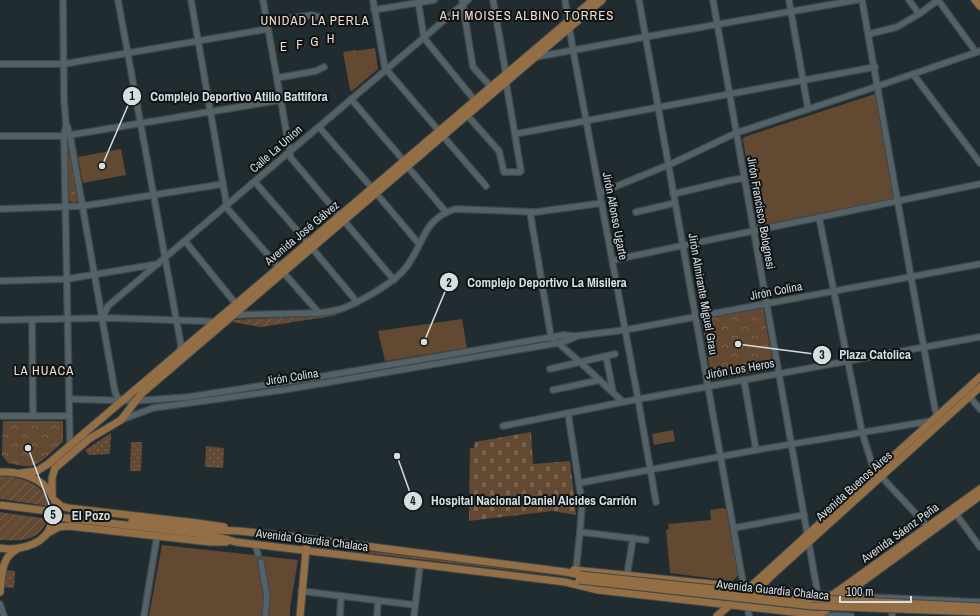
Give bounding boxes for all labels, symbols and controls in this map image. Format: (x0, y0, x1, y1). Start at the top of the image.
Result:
district label: A.H MOISES ALBINO TORRES (439, 7, 614, 24)
district label: UNIDAD LA PERLA (260, 12, 370, 29)
district label: H (327, 30, 335, 47)
district label: G (310, 33, 320, 50)
district label: F (296, 36, 304, 53)
district label: E (280, 38, 288, 55)
callout: Complejo Deportivo Atilio Battifora (122, 84, 336, 109)
text: 1 (129, 88, 135, 104)
text: Complejo Deportivo Atilio Battifora (150, 88, 328, 105)
street label: Calle La Union (246, 122, 306, 176)
street label: Jirón Francisco Bolognesi (743, 155, 779, 271)
street label: Jirón Alfonso Ugarte (599, 171, 631, 261)
street label: Avenida José Gálvez (261, 197, 343, 270)
street label: Jirón Almirante Miguel Grau (684, 232, 722, 356)
callout: Complejo Deportivo La Misilera (439, 270, 635, 295)
text: Complejo Deportivo La Misilera (467, 274, 627, 291)
text: 2 (446, 275, 452, 291)
street label: Jirón Colina (748, 278, 804, 304)
callout: Plaza Catolica (812, 342, 919, 367)
text: Plaza Catolica (839, 346, 911, 363)
text: 3 (819, 347, 825, 363)
street label: Jirón Los Heros (704, 355, 776, 383)
district label: LA HUACA (14, 362, 74, 379)
street label: Jirón Colina (265, 365, 320, 389)
street label: Avenida Buenos Aires (812, 447, 896, 525)
callout: Hospital Nacional Daniel Alcides Carrión (403, 488, 645, 513)
text: Hospital Nacional Daniel Alcides Carrión (431, 492, 637, 509)
text: 4 (410, 493, 416, 509)
street label: Avenida Sáenz Peña (857, 499, 942, 567)
callout: El Pozo (43, 503, 118, 528)
text: 5 (50, 507, 56, 523)
text: El Pozo (72, 507, 110, 524)
street label: Avenida Guardia Chalaca (254, 525, 370, 555)
street label: Avenida Guardia Chalaca (715, 576, 831, 604)
scale bar (840, 578, 911, 604)
text: 100 m (846, 584, 873, 600)

